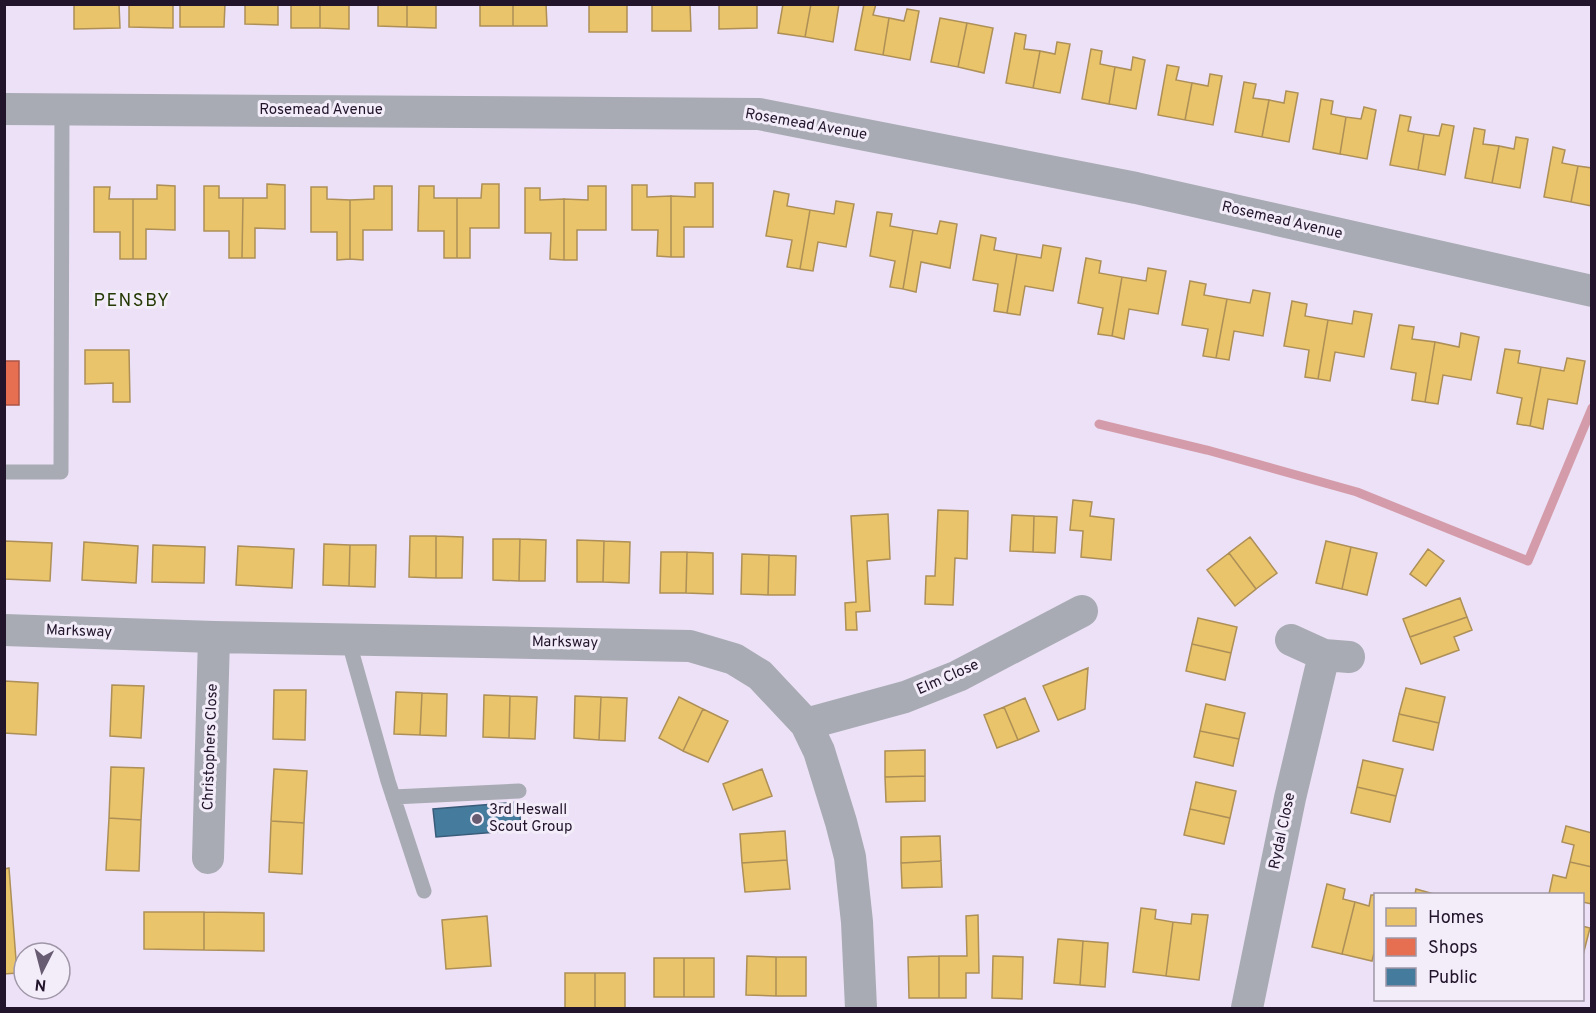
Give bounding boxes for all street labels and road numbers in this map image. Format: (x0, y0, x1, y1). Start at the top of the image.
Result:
street label: Rosemead Avenue (259, 101, 383, 120)
street label: Rosemead Avenue (744, 105, 868, 145)
street label: Rosemead Avenue (1220, 198, 1344, 244)
street label: Marksway (46, 621, 113, 643)
street label: Marksway (532, 633, 598, 653)
street label: Elm Close (914, 656, 982, 700)
street label: Christophers Close (199, 683, 223, 811)
street label: Rydal Close (1266, 791, 1300, 871)

